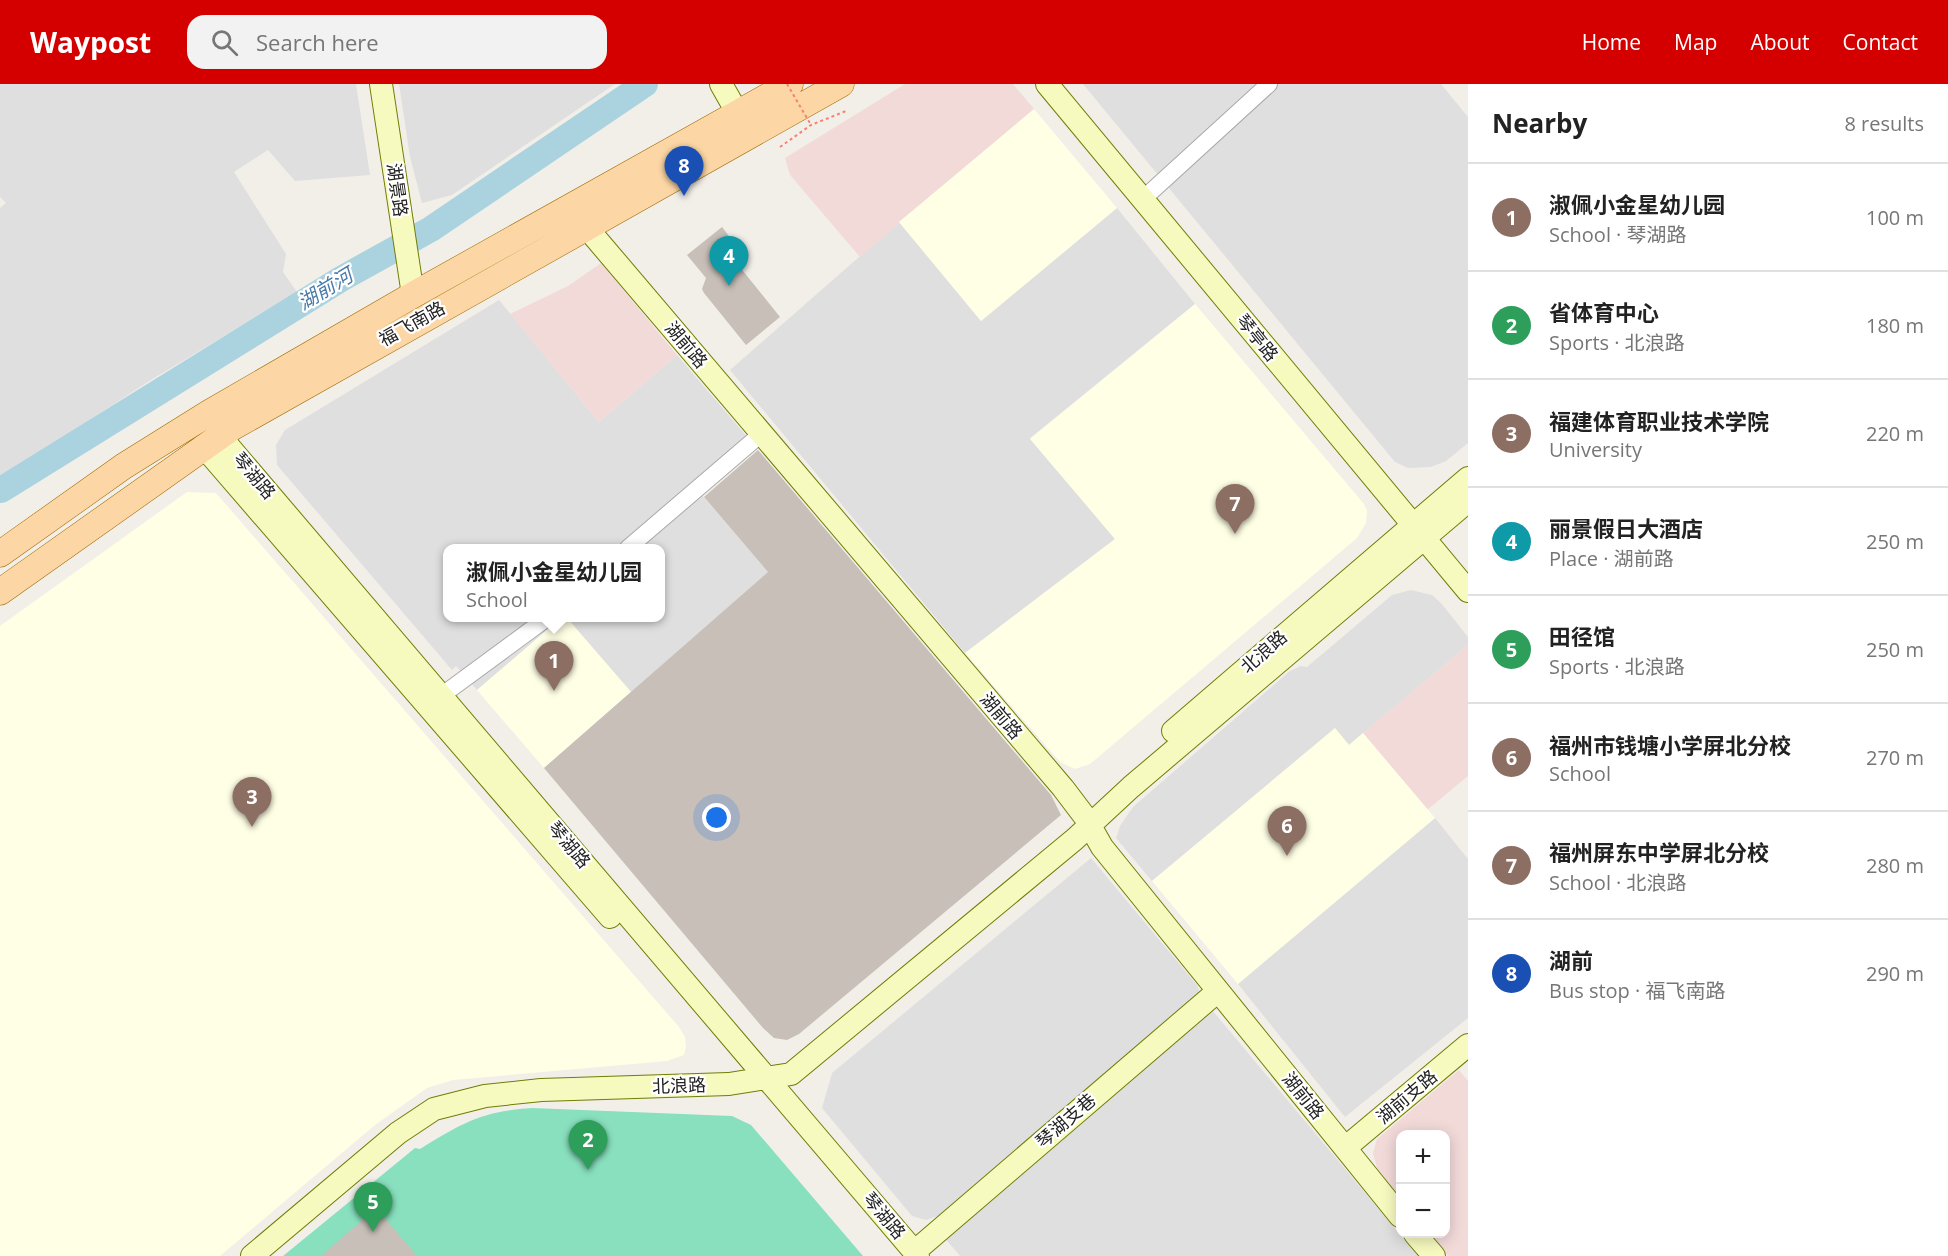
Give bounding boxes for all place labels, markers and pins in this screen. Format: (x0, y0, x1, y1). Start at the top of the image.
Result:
pin: 8 (664, 147, 704, 196)
pin: 4 (710, 236, 748, 286)
pin: 7 (1216, 484, 1254, 534)
pin: 1 (534, 642, 574, 691)
pin: 3 (232, 778, 272, 827)
pin: 6 (1268, 806, 1306, 856)
pin: 2 (568, 1120, 608, 1170)
pin: 5 (354, 1182, 392, 1232)

